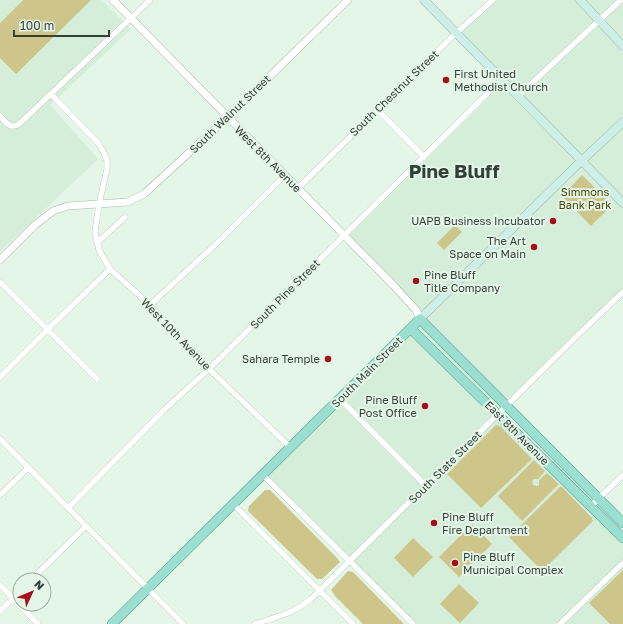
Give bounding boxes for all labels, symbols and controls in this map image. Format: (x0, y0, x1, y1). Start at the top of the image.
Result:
scale bar (14, 12, 109, 38)
text: 100 m (20, 18, 54, 33)
street label: South Chestnut Street (347, 47, 441, 138)
place label: First United Methodist Church (454, 67, 548, 93)
street label: South Walnut Street (187, 72, 273, 156)
marker: First United Methodist Church (441, 75, 451, 85)
street label: West 8th Avenue (232, 123, 304, 195)
district label: Pine Bluff (409, 159, 499, 182)
park label: Simmons Bank Park (558, 185, 612, 211)
place label: UAPB Business Incubator (411, 214, 546, 227)
marker: UAPB Business Incubator (548, 216, 558, 226)
place label: The Art Space on Main (449, 234, 526, 260)
marker: The Art Space on Main (529, 242, 539, 252)
street label: South Pine Street (247, 256, 322, 331)
place label: Pine Bluff Title Company (424, 268, 500, 294)
marker: Pine Bluff Title Company (411, 276, 421, 286)
street label: West 10th Avenue (139, 295, 214, 372)
street label: South Main Street (328, 333, 405, 410)
place label: Sahara Temple (242, 352, 320, 365)
marker: Sahara Temple (323, 354, 333, 364)
place label: Pine Bluff Post Office (359, 393, 417, 419)
street label: East 8th Avenue (483, 398, 552, 467)
marker: Pine Bluff Post Office (420, 401, 430, 411)
street label: South State Street (406, 428, 484, 506)
place label: Pine Bluff Fire Department (442, 510, 528, 536)
marker: Pine Bluff Fire Department (429, 518, 439, 528)
place label: Pine Bluff Municipal Complex (463, 550, 563, 576)
marker: Pine Bluff Municipal Complex (450, 558, 460, 568)
north arrow (12, 572, 52, 612)
text: N (32, 577, 47, 592)

